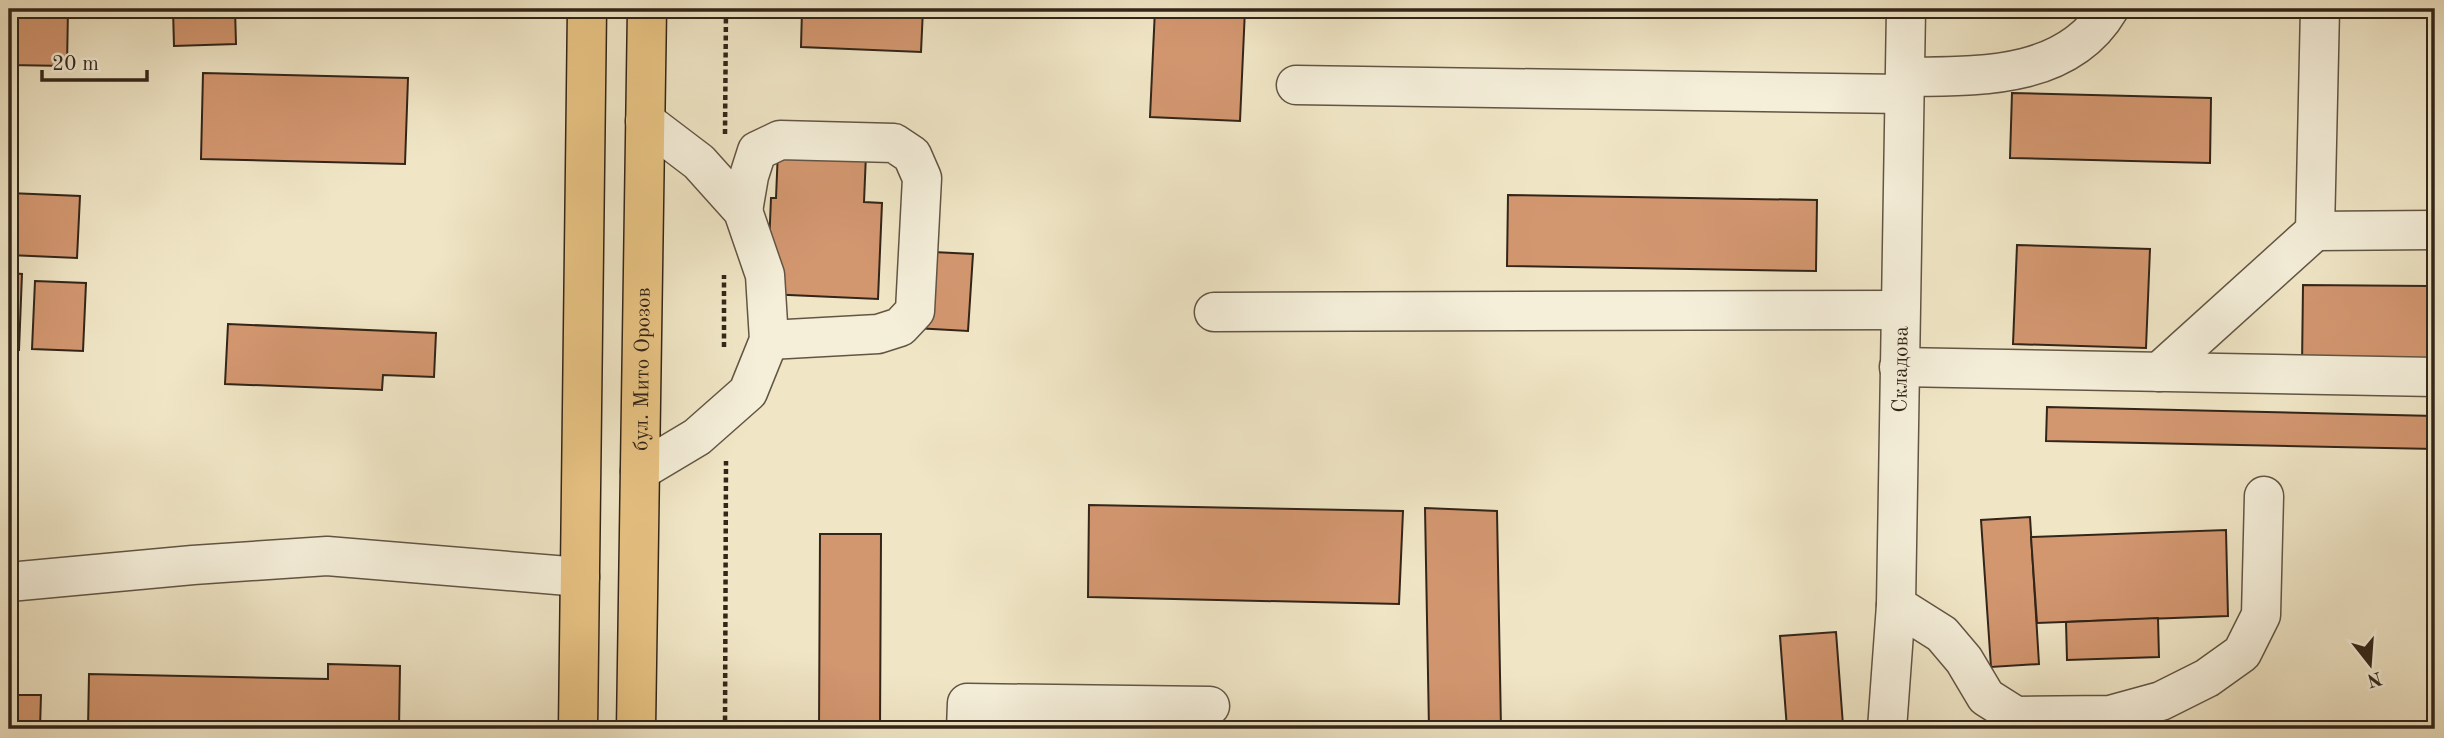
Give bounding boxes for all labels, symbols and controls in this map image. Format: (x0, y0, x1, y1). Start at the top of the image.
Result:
scale bar (42, 38, 147, 82)
text: 20 m (52, 54, 99, 75)
street label: бул. Мито Орозов (631, 287, 655, 451)
street label: Складова (1890, 326, 1913, 413)
north arrow (2336, 630, 2406, 700)
text: N (2364, 667, 2384, 689)

